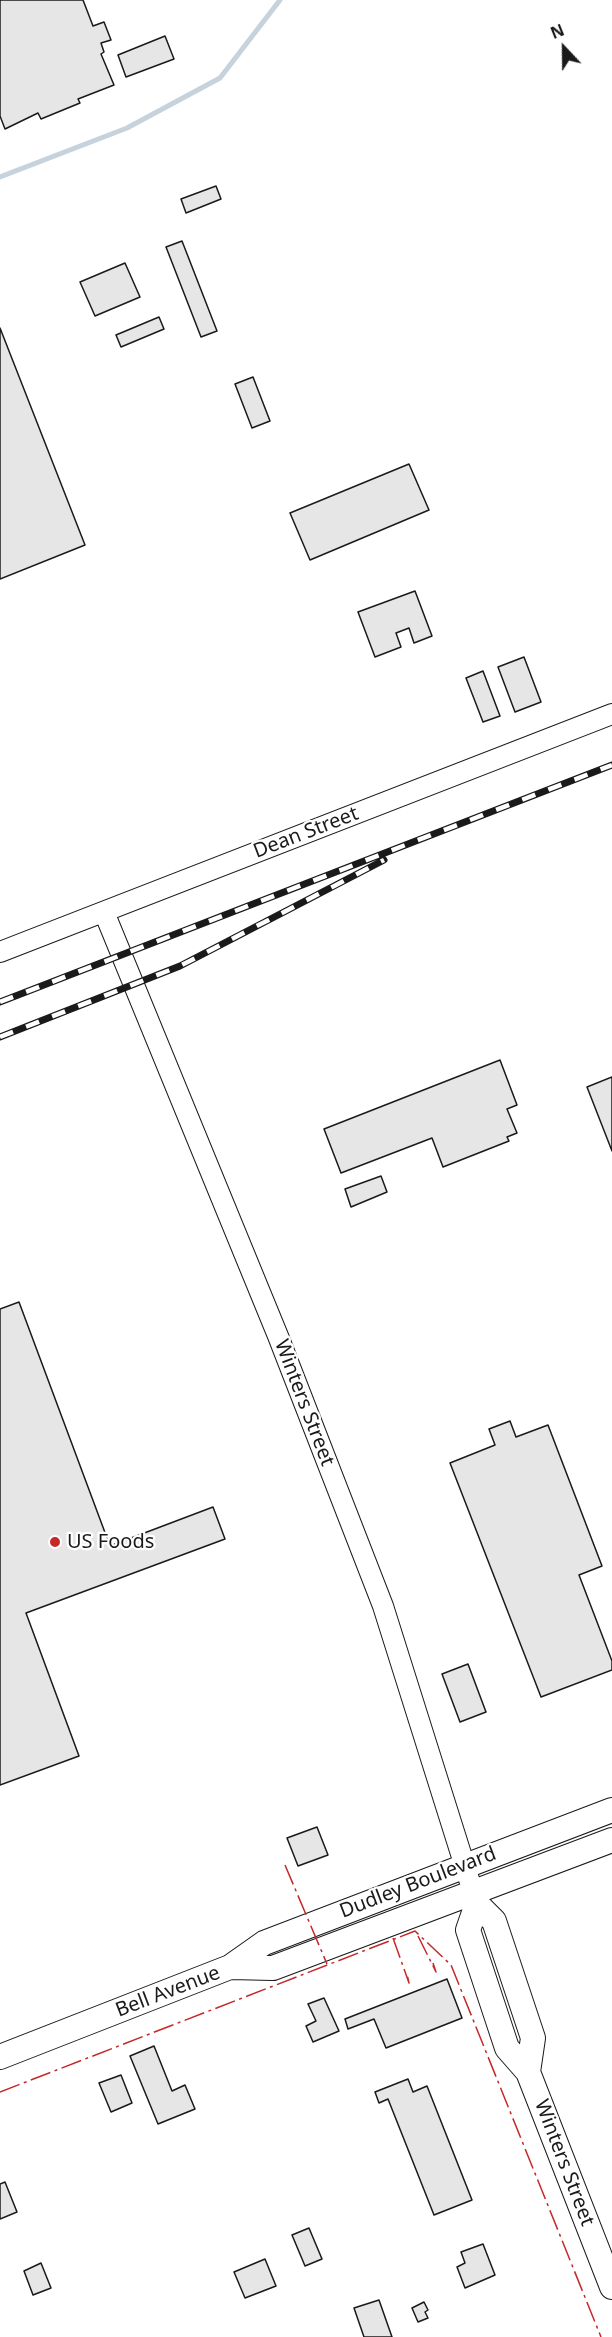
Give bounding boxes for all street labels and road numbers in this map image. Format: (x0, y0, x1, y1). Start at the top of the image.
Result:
street label: Dean Street (250, 802, 362, 864)
street label: Winters Street (269, 1336, 339, 1470)
street label: Dudley Boulevard (336, 1842, 500, 1924)
street label: Bell Avenue (112, 1961, 224, 2023)
street label: Winters Street (529, 2096, 599, 2230)

